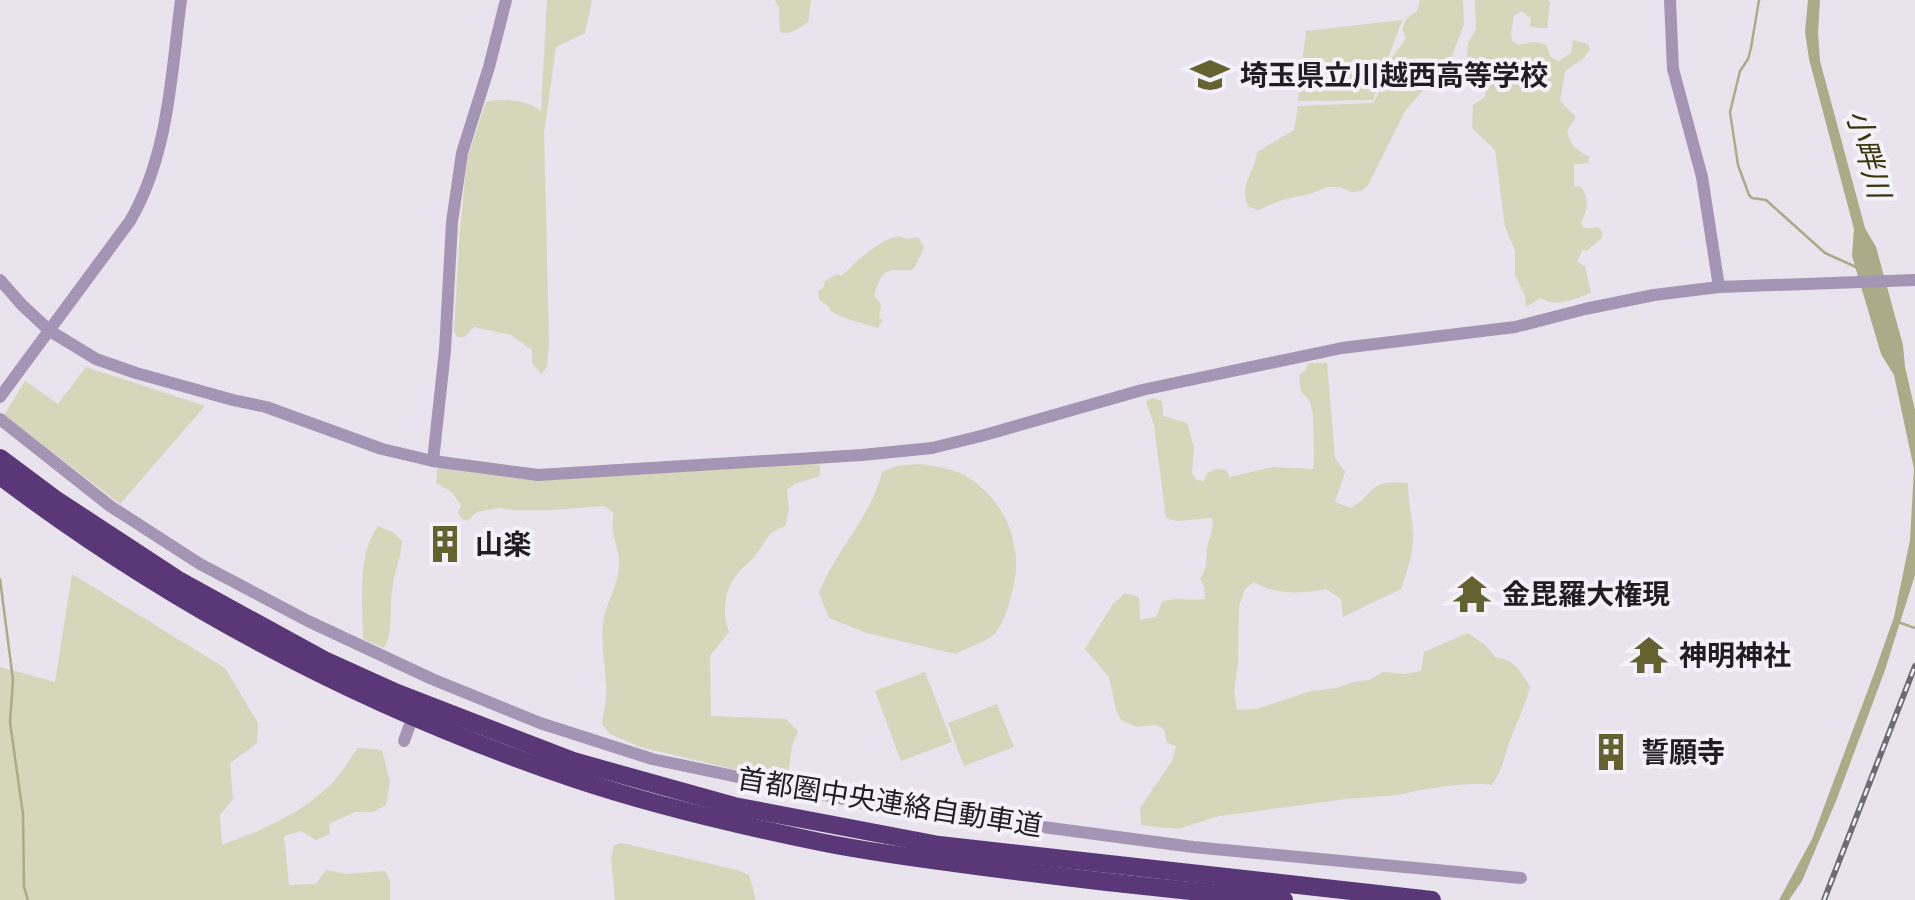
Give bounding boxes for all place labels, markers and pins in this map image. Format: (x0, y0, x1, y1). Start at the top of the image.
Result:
place label: 埼玉県立川越西高等学校 (1240, 52, 1548, 94)
school or university icon: 埼玉県立川越西高等学校 (1189, 54, 1231, 96)
place label: 山楽 (475, 521, 531, 563)
building icon: 山楽 (424, 523, 466, 565)
place label: 金毘羅大権現 (1502, 571, 1670, 613)
temple icon: 金毘羅大権現 (1451, 573, 1493, 615)
place label: 神明神社 (1679, 632, 1791, 674)
temple icon: 神明神社 (1628, 634, 1670, 676)
place label: 誓願寺 (1641, 729, 1725, 771)
building icon: 誓願寺 (1590, 731, 1632, 773)

